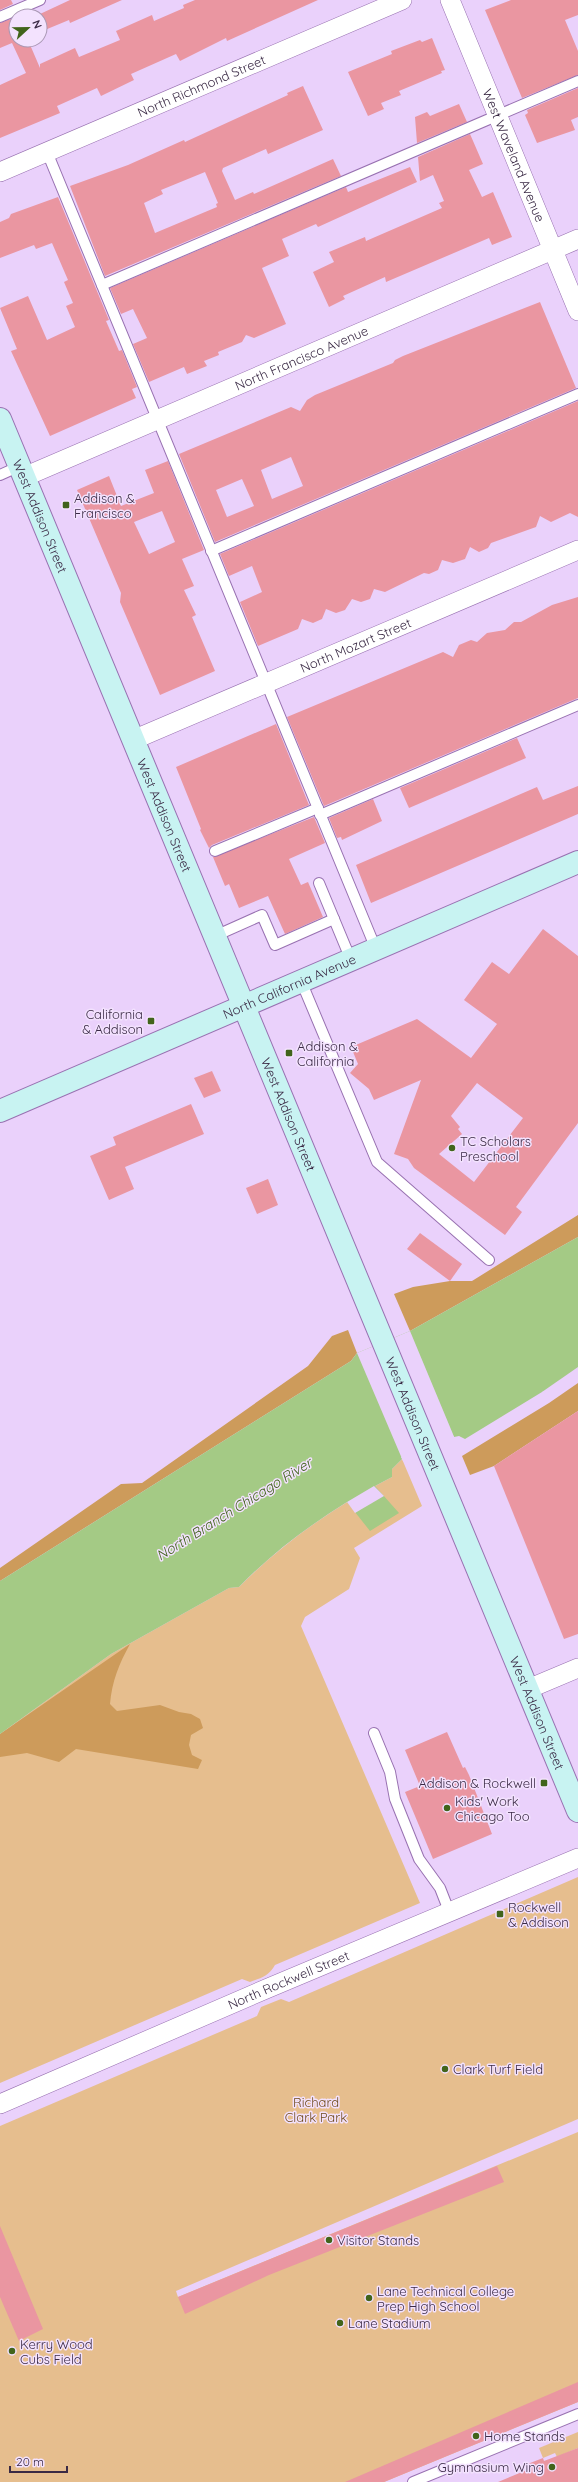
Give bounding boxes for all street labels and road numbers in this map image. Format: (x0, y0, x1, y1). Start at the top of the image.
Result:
street label: North Richmond Street (135, 51, 268, 120)
street label: West Waveland Avenue (479, 86, 548, 224)
street label: North Francisco Avenue (232, 322, 371, 393)
street label: West Addison Street (10, 457, 71, 575)
street label: North Mozart Street (298, 614, 413, 676)
street label: West Addison Street (134, 756, 195, 874)
street label: North California Avenue (220, 951, 358, 1022)
street label: West Addison Street (258, 1055, 319, 1174)
street label: West Addison Street (382, 1354, 444, 1473)
street label: West Addison Street (507, 1654, 568, 1772)
street label: North Rockwell Street (225, 1947, 351, 2013)

